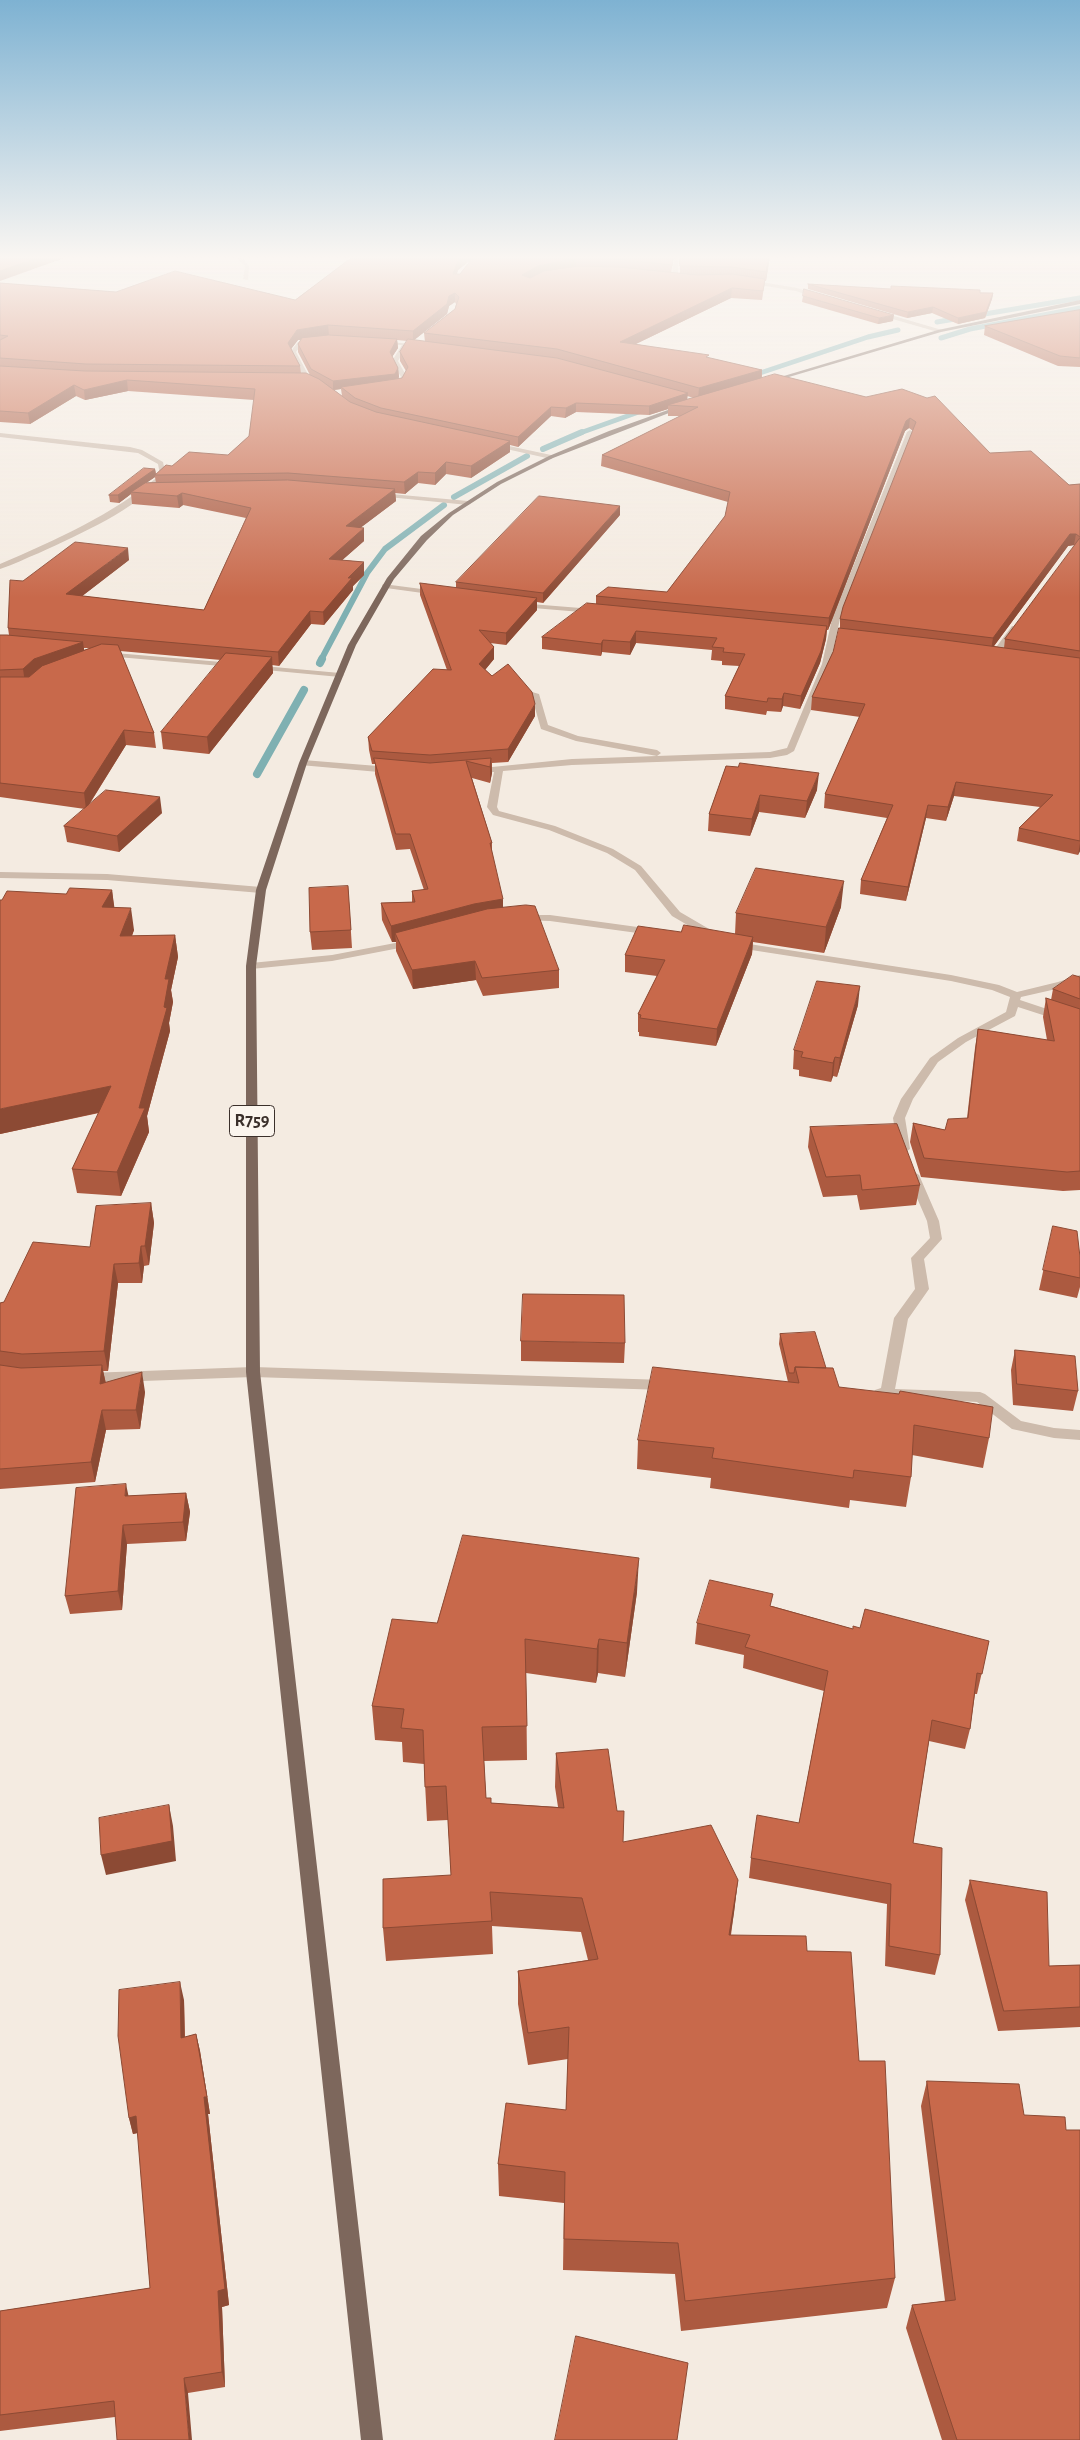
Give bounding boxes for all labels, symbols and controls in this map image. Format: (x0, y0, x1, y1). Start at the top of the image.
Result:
road number: R759 (230, 1106, 274, 1136)

